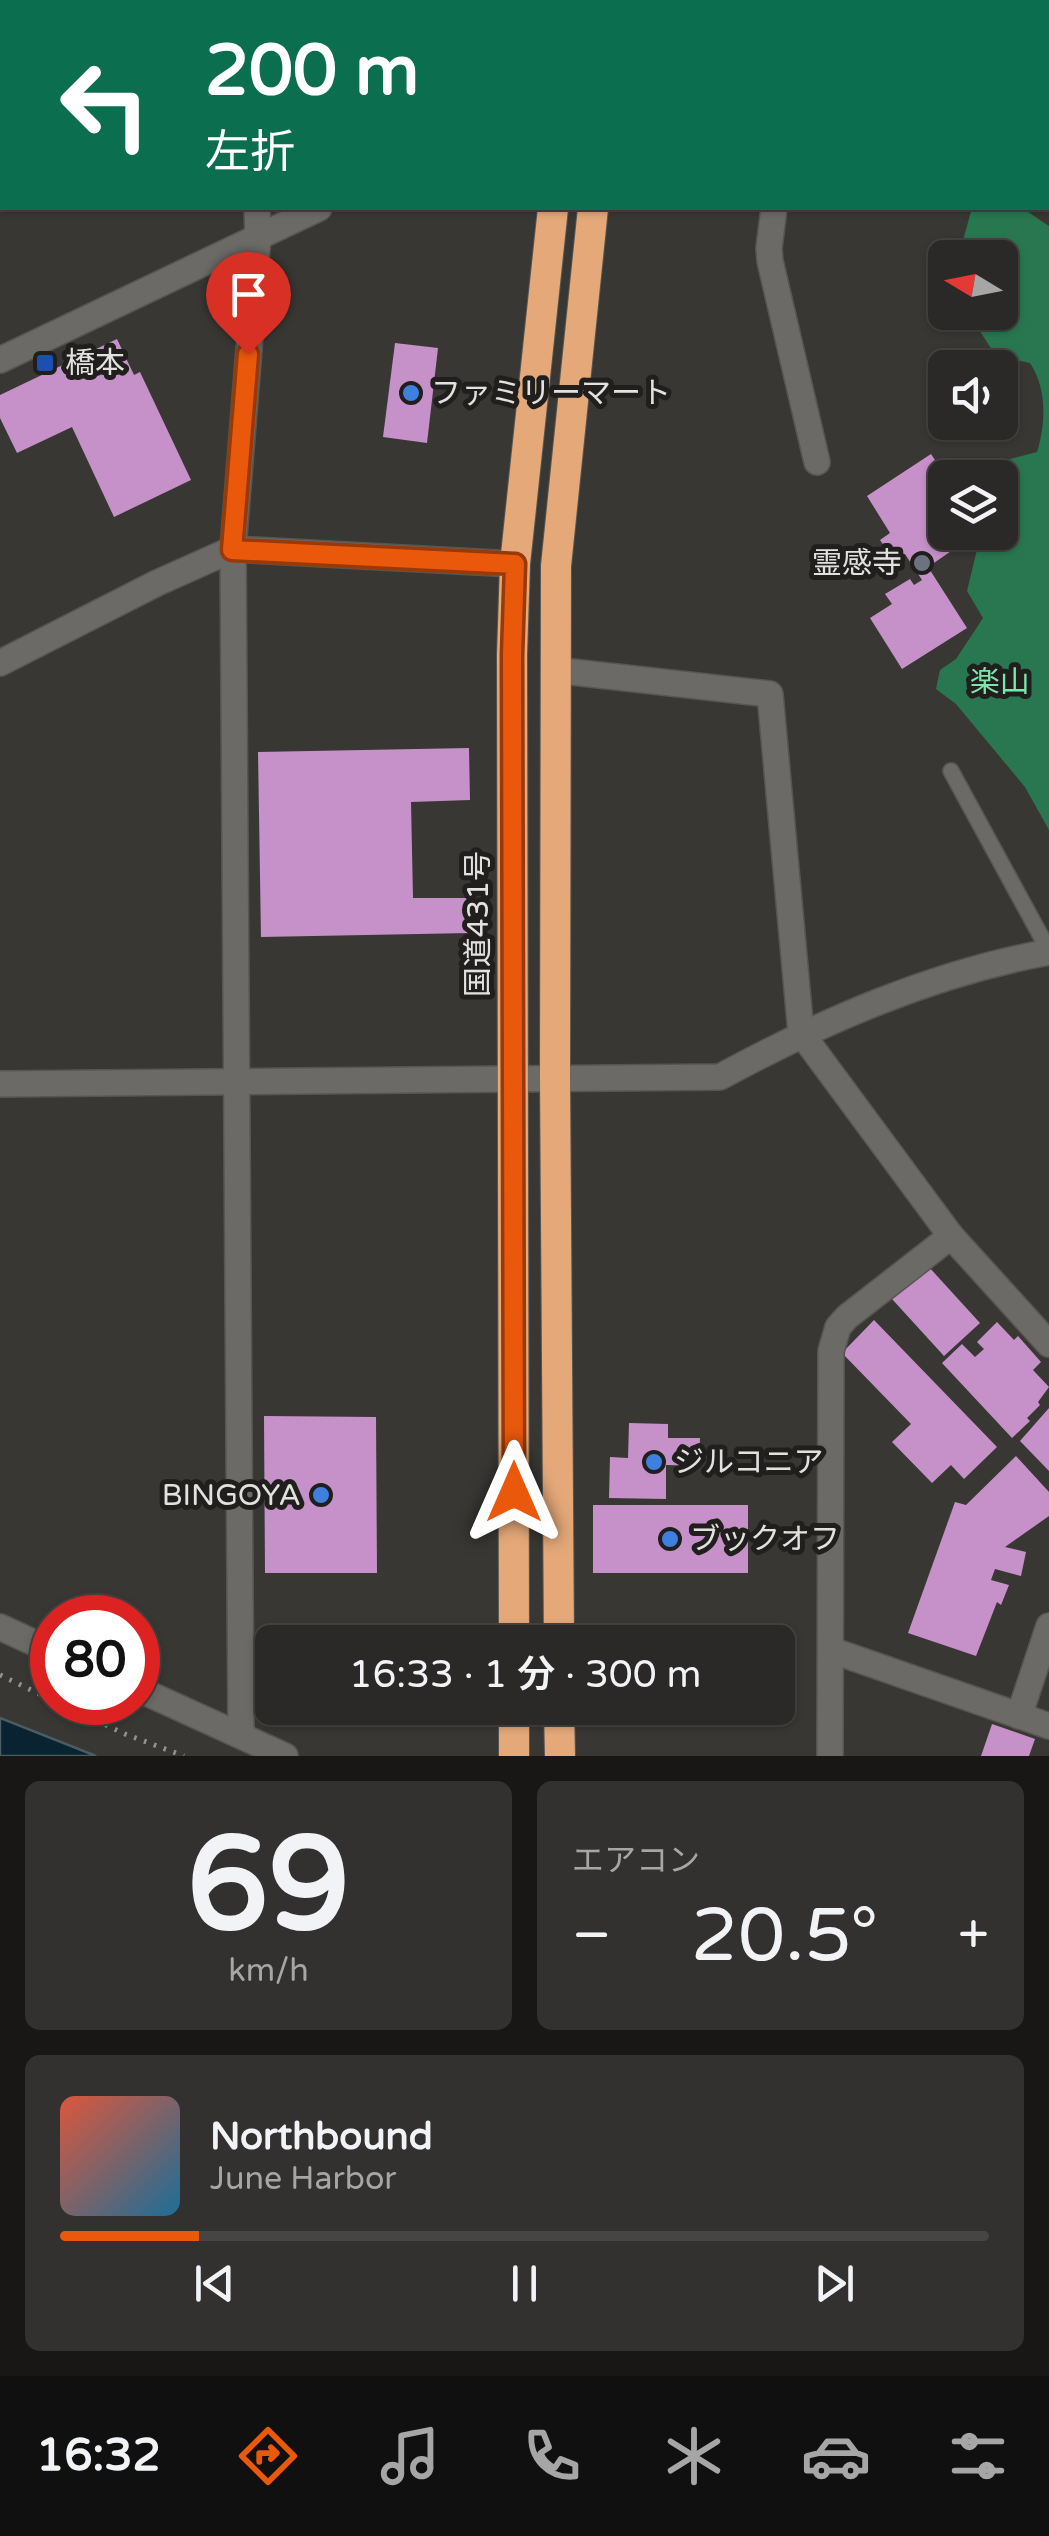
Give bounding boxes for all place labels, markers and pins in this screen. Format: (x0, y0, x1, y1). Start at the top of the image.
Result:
pin (206, 252, 291, 355)
place label: 橋本 (65, 345, 125, 382)
marker: 橋本 (34, 352, 56, 374)
place label: ファミリーマート (431, 375, 671, 412)
marker: ファミリーマート (400, 382, 422, 404)
place label: 霊感寺 (812, 545, 902, 582)
marker: 霊感寺 (911, 552, 933, 574)
place label: ジルコニア (674, 1444, 823, 1481)
marker: ジルコニア (643, 1451, 665, 1473)
place label: BINGOYA (162, 1477, 301, 1514)
marker: BINGOYA (310, 1484, 332, 1506)
place label: ブックオフ (690, 1521, 840, 1558)
marker: ブックオフ (659, 1528, 681, 1550)

